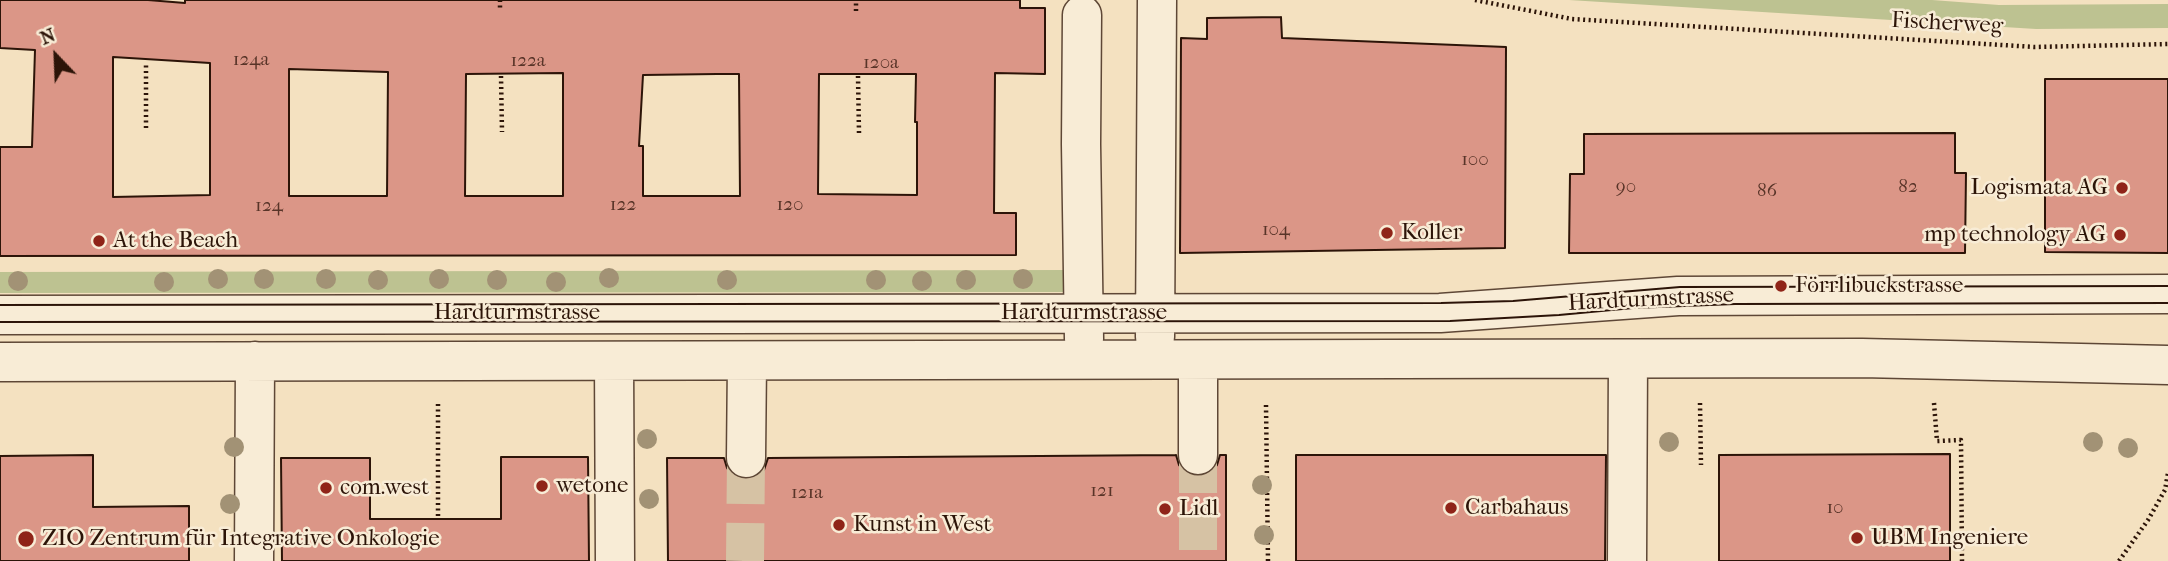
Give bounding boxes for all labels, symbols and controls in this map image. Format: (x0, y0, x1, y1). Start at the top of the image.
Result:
street label: Fischerweg (1890, 7, 2004, 41)
north arrow (21, 21, 91, 91)
text: N (37, 24, 59, 50)
house number: 124a (233, 49, 269, 71)
house number: 122a (510, 50, 546, 72)
house number: 120a (863, 52, 899, 74)
house number: 100 (1461, 149, 1489, 171)
place label: Logismata AG (1970, 174, 2108, 202)
house number: 90 (1616, 176, 1636, 198)
house number: 82 (1898, 176, 1918, 198)
house number: 86 (1757, 180, 1777, 202)
marker: Logismata AG (2114, 180, 2130, 196)
house number: 122 (610, 194, 636, 216)
house number: 120 (776, 194, 804, 216)
house number: 124 (255, 195, 283, 217)
house number: 104 (1262, 219, 1290, 241)
place label: Koller (1401, 219, 1463, 247)
place label: mp technology AG (1924, 221, 2106, 249)
marker: Koller (1379, 225, 1395, 241)
place label: At the Beach (113, 227, 238, 255)
marker: mp technology AG (2112, 227, 2128, 243)
marker: At the Beach (91, 233, 107, 249)
place label: Förrlibuckstrasse (1795, 272, 1963, 300)
marker: Förrlibuckstrasse (1773, 278, 1789, 294)
street label: Hardturmstrasse (1567, 282, 1735, 318)
street label: Hardturmstrasse (434, 299, 600, 327)
street label: Hardturmstrasse (1001, 299, 1167, 327)
place label: wetone (556, 472, 628, 500)
place label: com.west (340, 474, 429, 502)
marker: wetone (534, 478, 550, 494)
marker: com.west (318, 480, 334, 496)
house number: 121 (1090, 480, 1114, 502)
house number: 121a (791, 482, 823, 504)
place label: Carbahaus (1465, 494, 1569, 522)
place label: Lidl (1179, 495, 1218, 523)
house number: 10 (1826, 497, 1844, 519)
marker: Carbahaus (1443, 500, 1459, 516)
marker: Lidl (1157, 501, 1173, 517)
place label: Kunst in West (853, 511, 991, 539)
marker: Kunst in West (831, 517, 847, 533)
place label: UBM Ingeniere (1871, 524, 2028, 552)
place label: ZIO Zentrum für Integrative Onkologie (42, 525, 440, 553)
marker: ZIO Zentrum für Integrative Onkologie (16, 529, 36, 549)
marker: UBM Ingeniere (1849, 530, 1865, 546)

